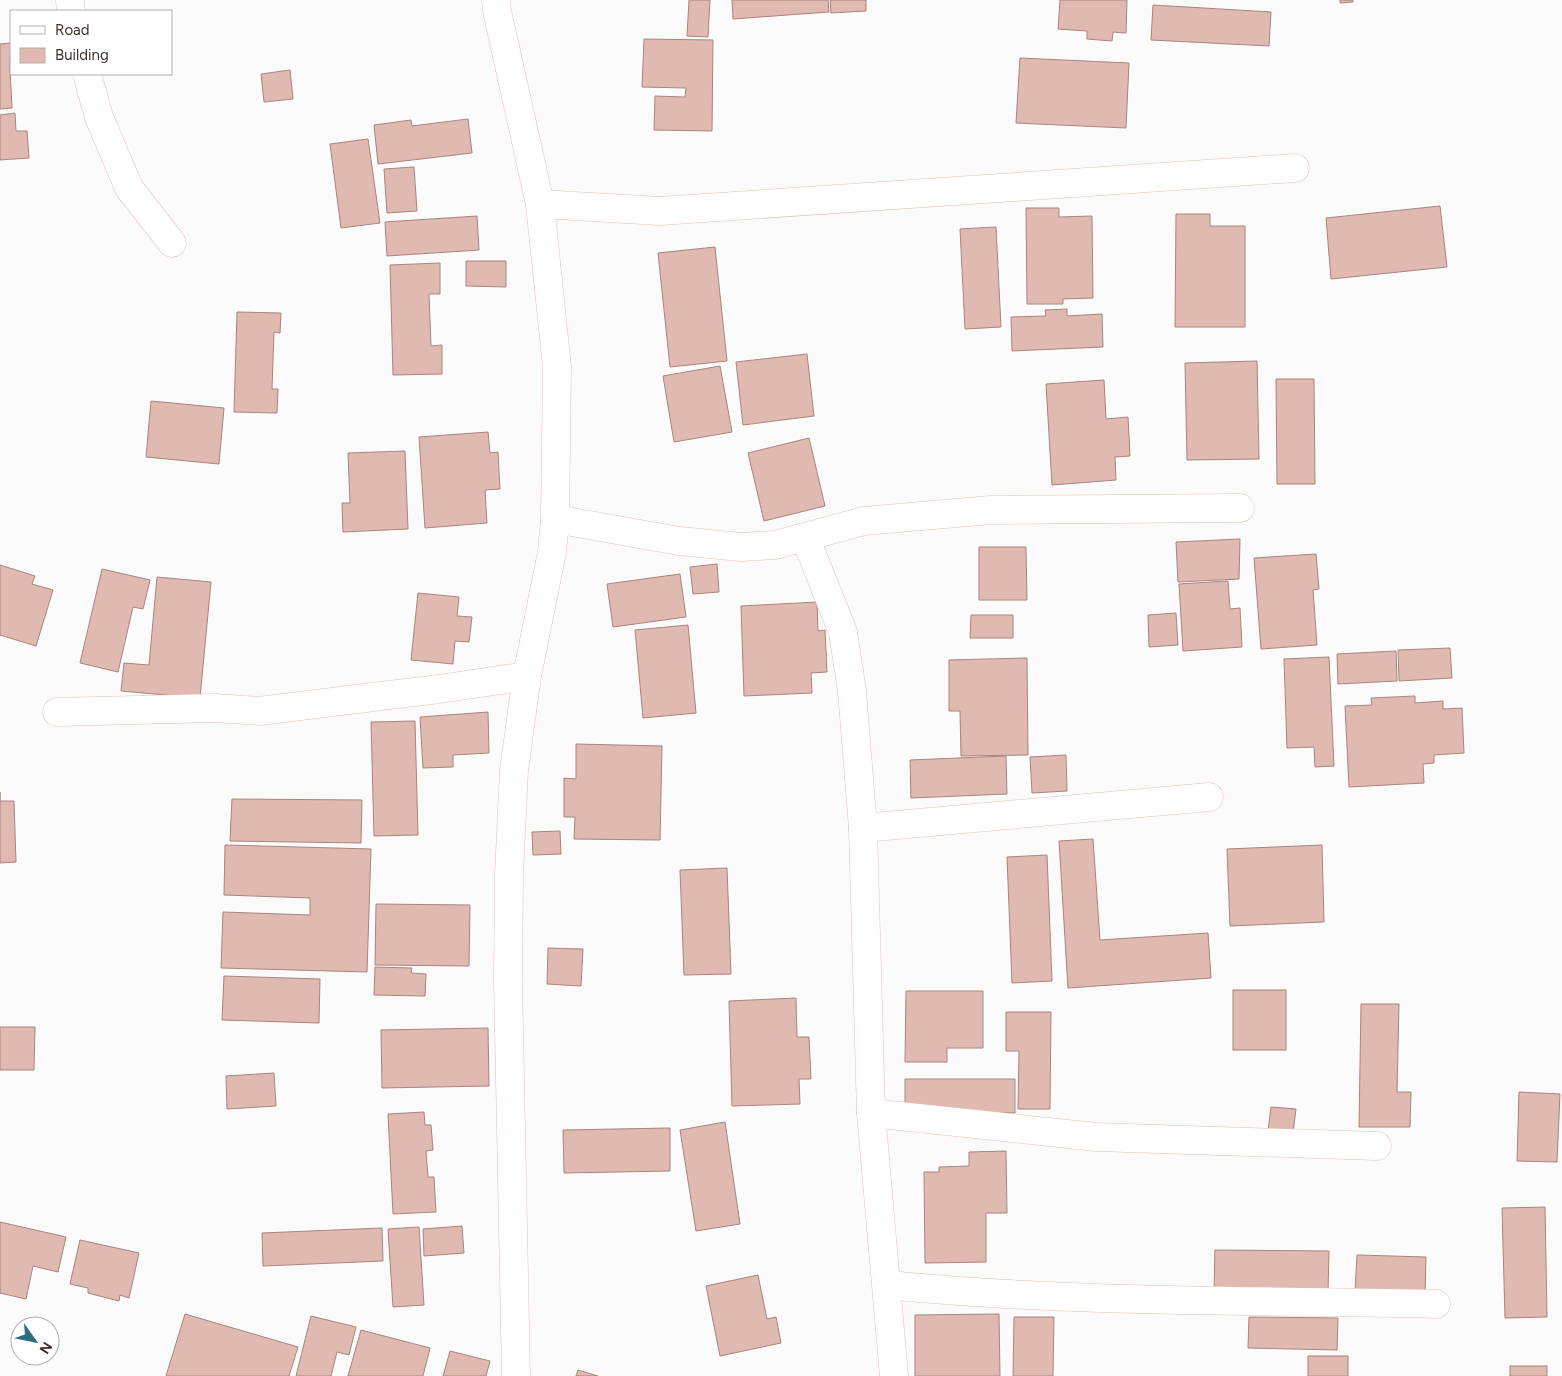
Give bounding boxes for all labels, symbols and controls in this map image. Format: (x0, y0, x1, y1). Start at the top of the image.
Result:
legend (10, 10, 172, 75)
text: Road (55, 21, 90, 39)
text: Building (55, 46, 109, 64)
north arrow (10, 1316, 60, 1366)
text: N (35, 1339, 56, 1357)

